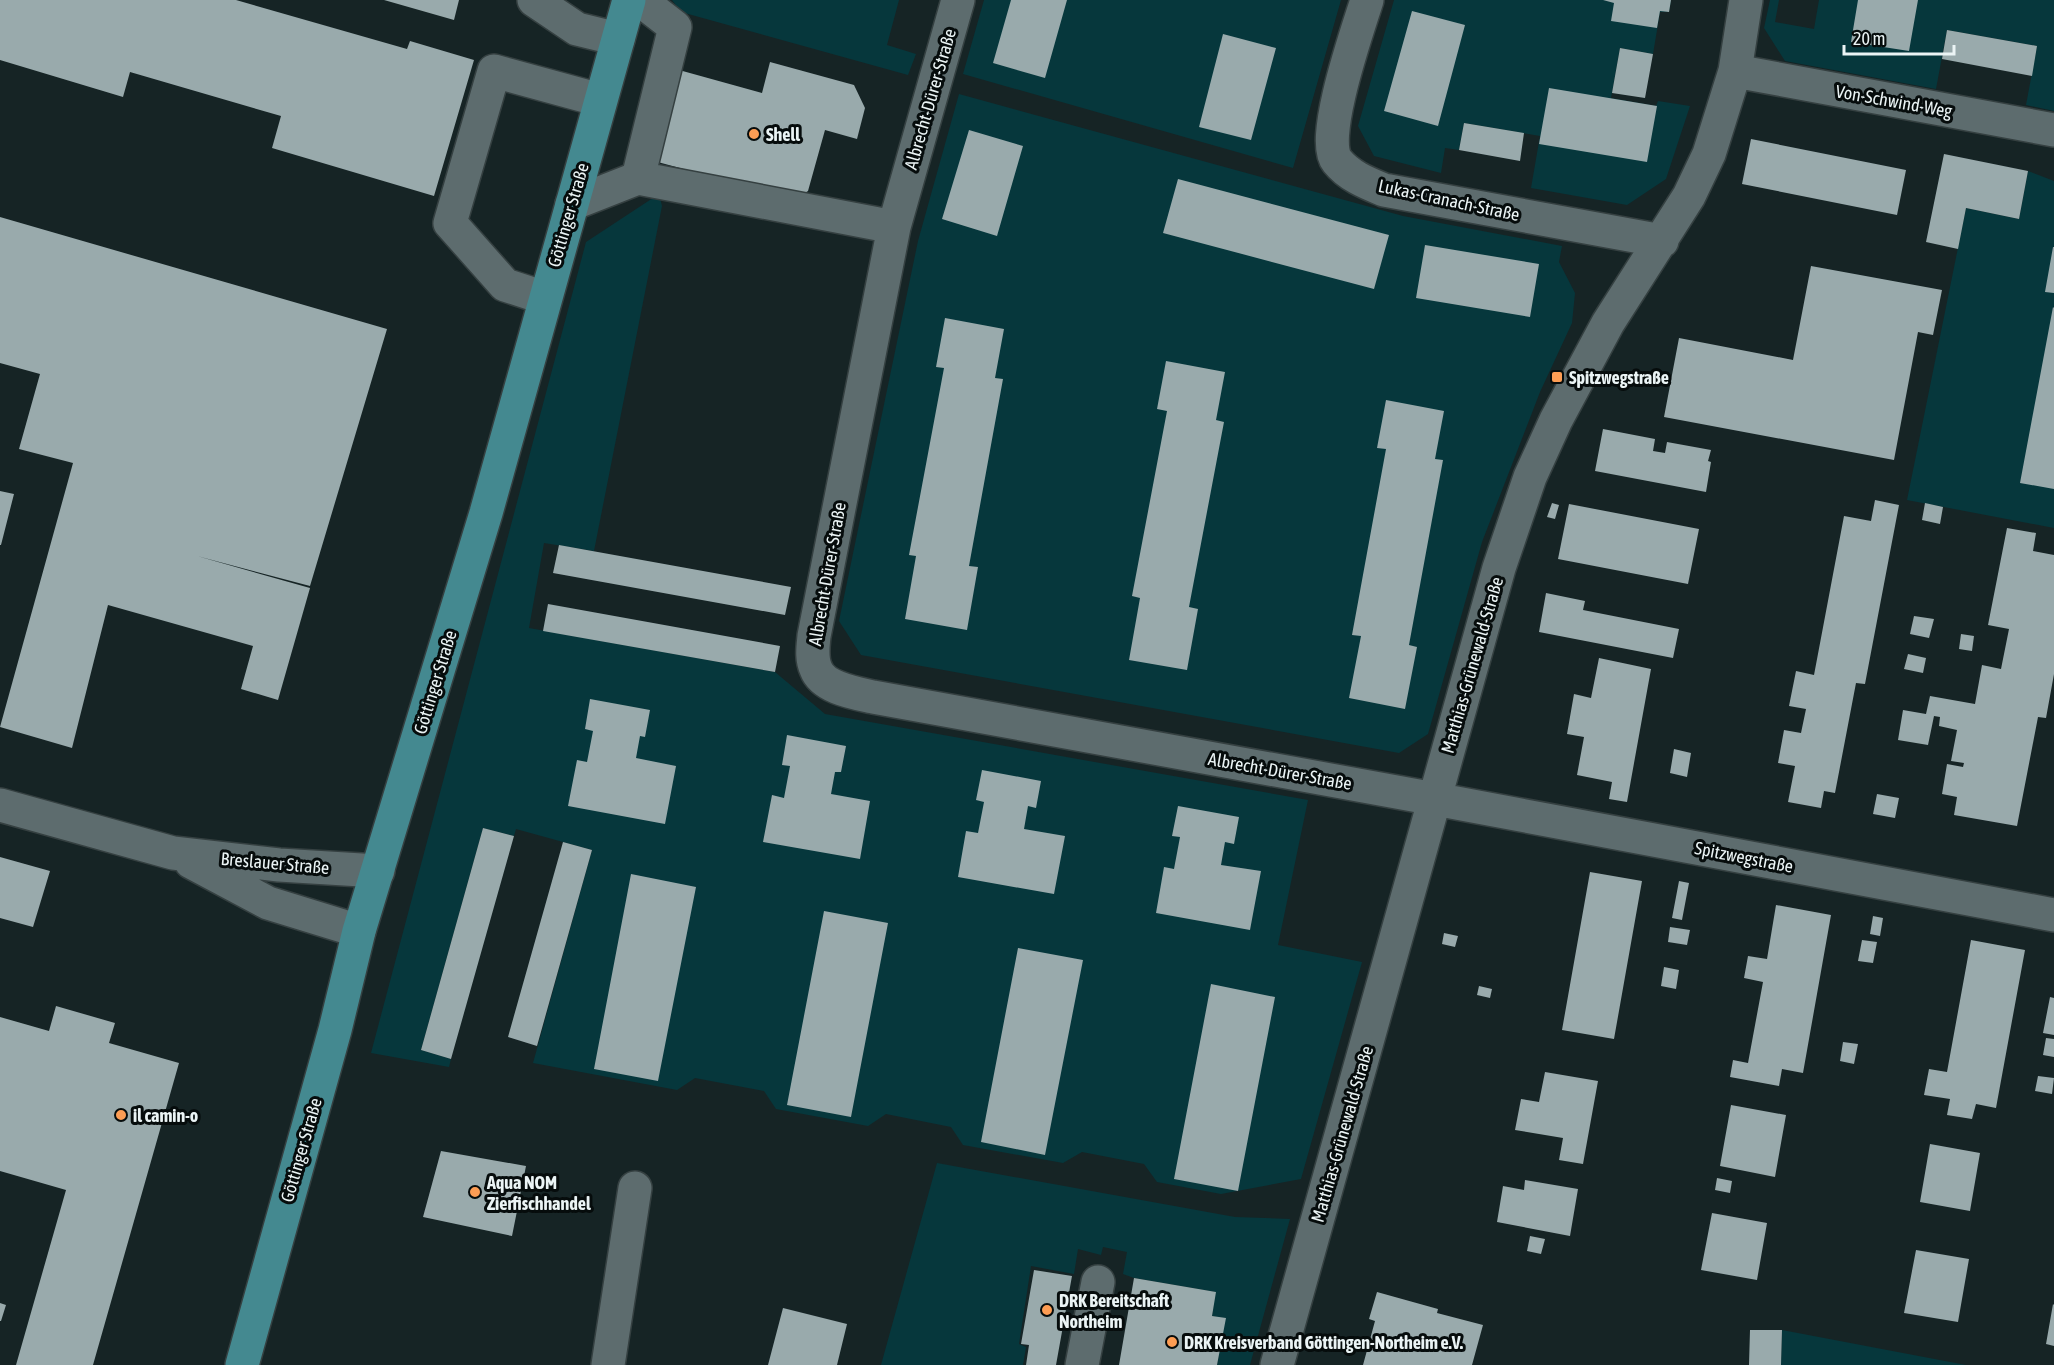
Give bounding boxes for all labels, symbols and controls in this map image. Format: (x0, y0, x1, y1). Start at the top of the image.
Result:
scale bar (1844, 18, 1954, 56)
street label: Albrecht-Dürer-Straße (900, 26, 960, 172)
text: 20 m (1853, 28, 1885, 49)
street label: Von-Schwind-Weg (1834, 80, 1954, 122)
place label: Shell (766, 124, 800, 145)
marker: Shell (747, 127, 761, 141)
street label: Göttinger Straße (543, 161, 593, 269)
street label: Lukas-Cranach-Straße (1376, 175, 1522, 225)
place label: Spitzwegstraße (1569, 367, 1669, 388)
marker: Spitzwegstraße (1550, 370, 1564, 384)
street label: Albrecht-Dürer-Straße (804, 501, 850, 647)
street label: Matthias-Grünewald-Straße (1437, 574, 1507, 756)
street label: Göttinger Straße (409, 628, 461, 736)
street label: Albrecht-Dürer-Straße (1207, 748, 1353, 794)
street label: Spitzwegstraße (1693, 837, 1795, 877)
street label: Breslauer Straße (220, 848, 330, 878)
street label: Matthias-Grünewald-Straße (1307, 1043, 1377, 1225)
street label: Göttinger Straße (276, 1096, 326, 1204)
place label: il camin-o (133, 1105, 198, 1126)
marker: il camin-o (114, 1108, 128, 1122)
place label: Aqua NOM Zierfischhandel (486, 1172, 591, 1214)
marker: Aqua NOM Zierfischhandel (468, 1185, 482, 1199)
place label: DRK Bereitschaft Northeim (1059, 1290, 1170, 1332)
marker: DRK Bereitschaft Northeim (1040, 1303, 1054, 1317)
place label: DRK Kreisverband Göttingen-Northeim e.V. (1184, 1332, 1463, 1353)
marker: DRK Kreisverband Göttingen-Northeim e.V. (1165, 1335, 1179, 1349)

